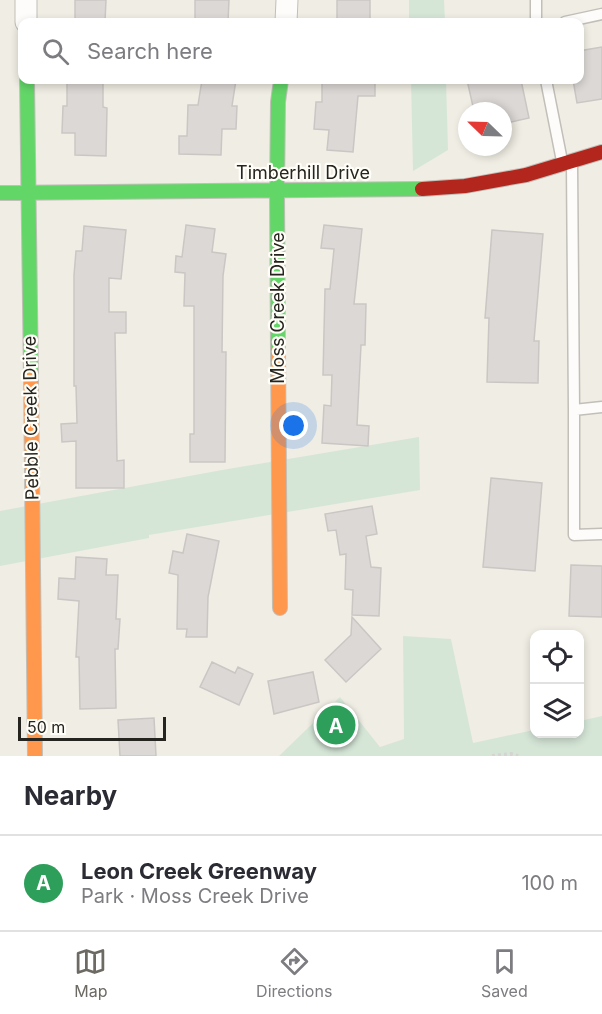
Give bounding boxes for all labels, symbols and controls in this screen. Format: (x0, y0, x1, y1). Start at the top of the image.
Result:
search box (18, 18, 584, 84)
icon: search (39, 35, 72, 68)
text: Search here (87, 38, 213, 64)
north arrow (458, 102, 512, 156)
street label: Timberhill Drive (236, 162, 370, 183)
street label: Moss Creek Drive (267, 232, 288, 384)
street label: Pebble Creek Drive (19, 336, 42, 500)
your location (279, 411, 308, 440)
map controls (530, 630, 584, 738)
button: locate (530, 630, 584, 684)
button: layers (530, 684, 584, 738)
pin: A (316, 702, 356, 748)
scale bar (18, 714, 166, 742)
text: 50 m (27, 717, 65, 737)
text: Nearby (24, 780, 117, 811)
text: Leon Creek Greenway (81, 858, 317, 884)
text: A (36, 871, 51, 895)
text: 100 m (521, 871, 578, 895)
text: Park · Moss Creek Drive (81, 884, 309, 908)
tab: Map (74, 945, 108, 1001)
tab: Directions (256, 945, 332, 1001)
tab: Saved (481, 945, 528, 1001)

